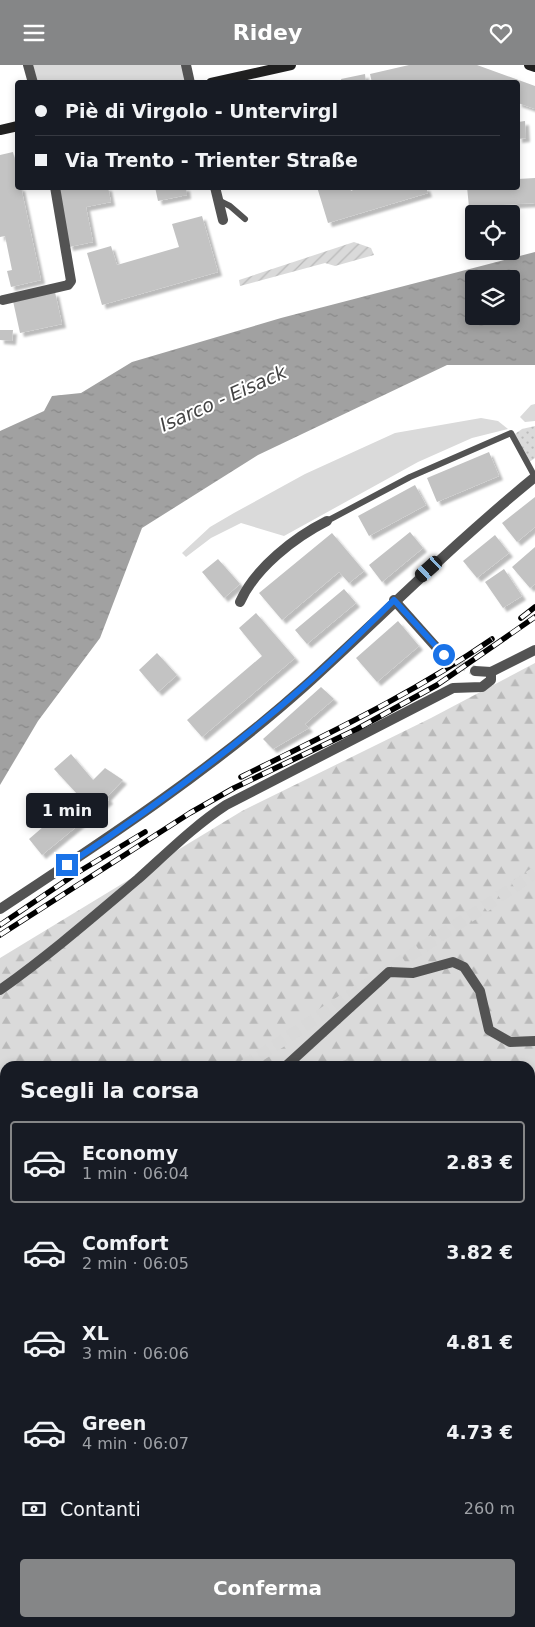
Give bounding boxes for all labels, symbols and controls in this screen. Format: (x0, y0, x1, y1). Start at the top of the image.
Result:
icon: menu (20, 19, 48, 47)
icon: heart (487, 19, 515, 47)
text: Ridey (233, 20, 302, 45)
text: Piè di Virgolo - Untervirgl (65, 100, 338, 122)
text: Via Trento - Trienter Straße (65, 149, 358, 171)
map controls (465, 205, 520, 325)
button: locate (465, 205, 520, 260)
button: layers (465, 270, 520, 325)
water label: Isarco - Eisack (156, 360, 291, 436)
car (412, 553, 445, 585)
route start (433, 644, 455, 666)
callout: 1 min (26, 793, 108, 827)
text: 1 min (42, 801, 92, 820)
route end (56, 854, 78, 876)
text: Scegli la corsa (20, 1078, 199, 1103)
icon: car (22, 1140, 67, 1185)
text: Economy (82, 1142, 178, 1164)
text: 2.83 € (446, 1151, 513, 1173)
text: 1 min · 06:04 (82, 1164, 189, 1183)
icon: car (22, 1230, 67, 1275)
text: Comfort (82, 1232, 169, 1254)
text: 3.82 € (446, 1241, 513, 1263)
text: 2 min · 06:05 (82, 1254, 189, 1273)
icon: car (22, 1320, 67, 1365)
text: XL (82, 1322, 109, 1344)
text: 4.81 € (446, 1331, 513, 1353)
text: 3 min · 06:06 (82, 1344, 189, 1363)
icon: car (22, 1410, 67, 1455)
text: Green (82, 1412, 146, 1434)
text: 4.73 € (446, 1421, 513, 1443)
text: 4 min · 06:07 (82, 1434, 189, 1453)
icon: cash (20, 1495, 48, 1523)
text: Contanti (60, 1498, 141, 1520)
text: 260 m (464, 1499, 515, 1518)
button: Conferma (20, 1559, 515, 1617)

